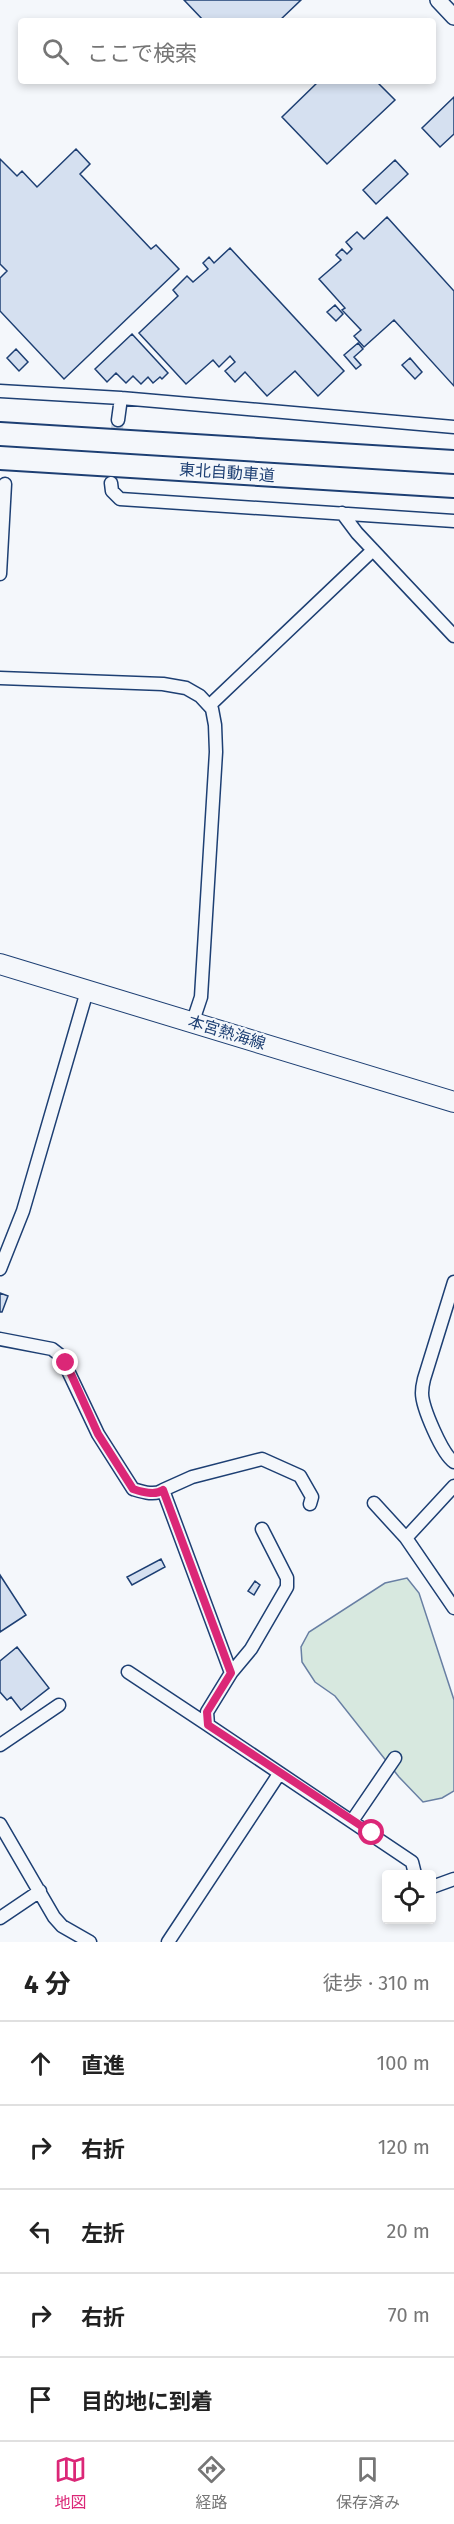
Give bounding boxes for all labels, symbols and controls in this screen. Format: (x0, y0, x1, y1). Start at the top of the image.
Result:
search box (18, 18, 436, 84)
icon: search (39, 35, 72, 68)
text: ここで検索 (87, 40, 197, 67)
street label: 東北自動車道 (178, 460, 276, 485)
street label: 本宮熱海線 (186, 1012, 268, 1053)
route end (52, 1349, 78, 1375)
route start (358, 1819, 384, 1845)
map controls (382, 1870, 436, 1924)
button: locate (382, 1870, 436, 1924)
text: 4 分 (24, 1969, 71, 2000)
text: 徒歩 · 310 m (323, 1971, 430, 1995)
icon: ahead (24, 2047, 57, 2080)
text: 100 m (377, 2051, 430, 2075)
text: 直進 (81, 2052, 125, 2079)
icon: right (24, 2131, 57, 2164)
text: 120 m (378, 2135, 430, 2159)
text: 右折 (81, 2136, 125, 2163)
icon: left (24, 2215, 57, 2248)
text: 20 m (387, 2219, 430, 2243)
text: 左折 (81, 2220, 125, 2247)
icon: right (24, 2299, 57, 2332)
text: 70 m (388, 2303, 430, 2327)
text: 右折 (81, 2304, 125, 2331)
icon: arrive (24, 2383, 57, 2416)
text: 目的地に到着 (81, 2388, 213, 2415)
tab: 地図 (54, 2453, 87, 2513)
tab: 経路 (195, 2453, 228, 2513)
tab: 保存済み (336, 2453, 400, 2513)

